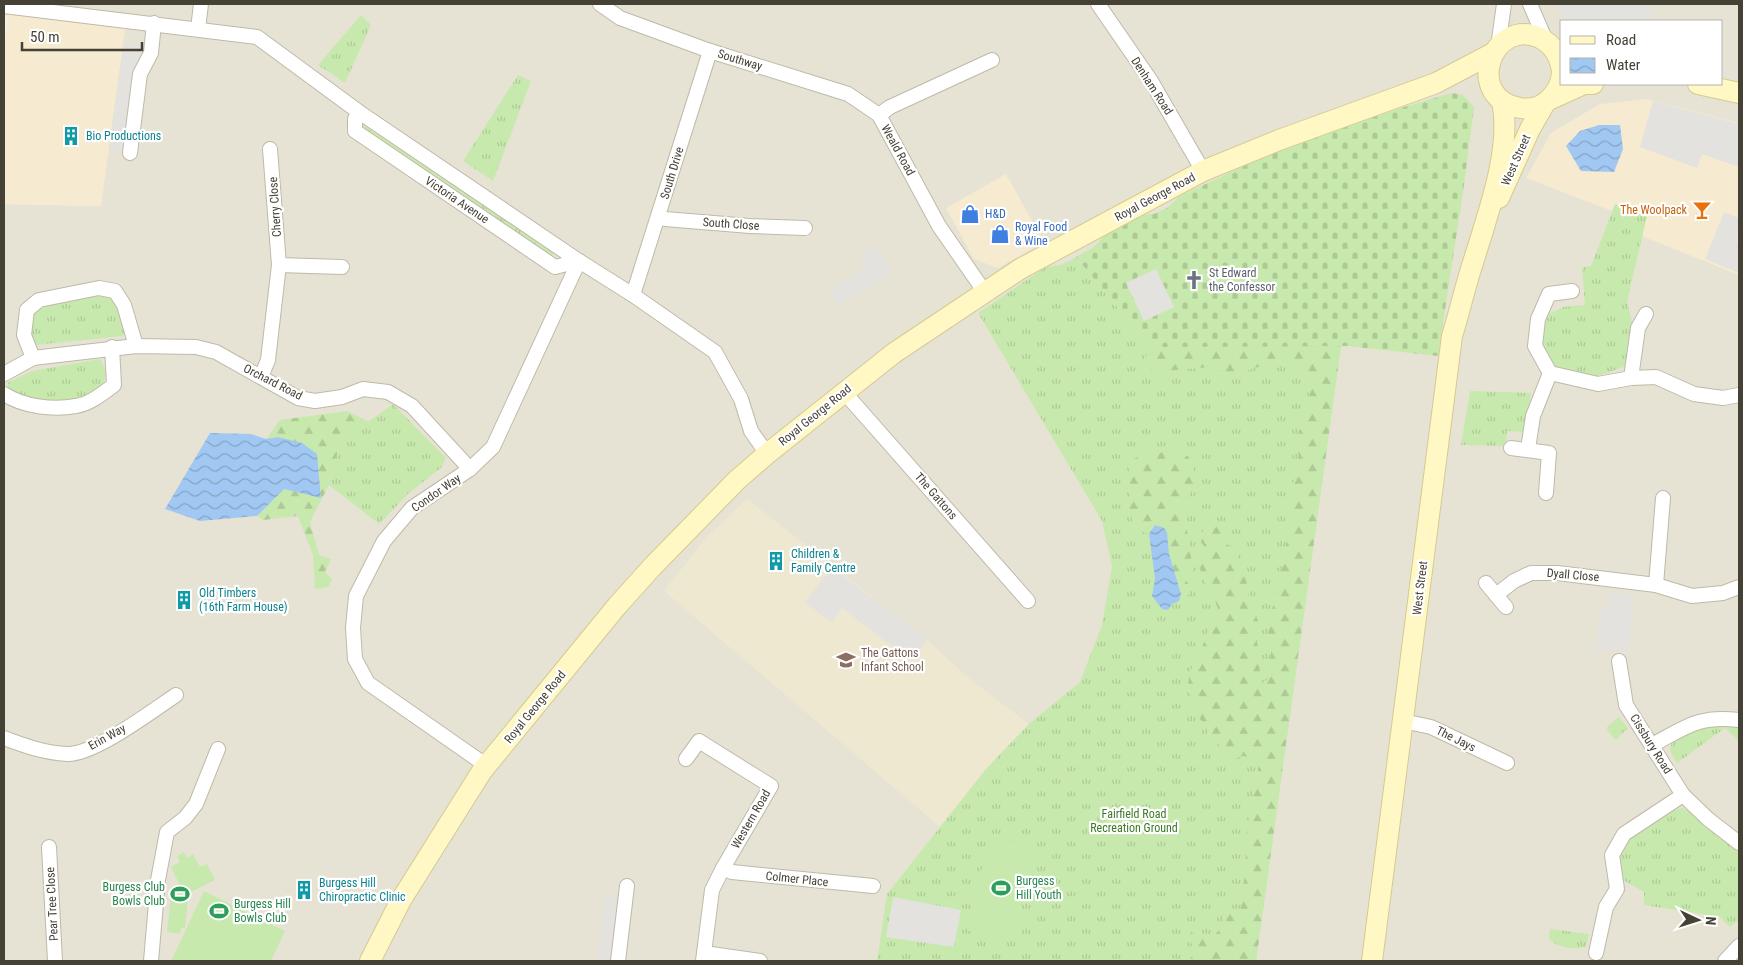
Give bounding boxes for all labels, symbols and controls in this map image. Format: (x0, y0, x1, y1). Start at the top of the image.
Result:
scale bar (22, 20, 142, 52)
legend (1560, 20, 1723, 85)
text: 50 m (30, 28, 60, 46)
text: Road (1606, 31, 1636, 49)
street label: Southway (716, 47, 764, 73)
street label: Denham Road (1128, 55, 1176, 117)
text: Water (1606, 56, 1641, 74)
street label: Weald Road (878, 122, 918, 178)
building icon: Bio Productions (60, 125, 82, 147)
place label: Bio Productions (86, 129, 161, 143)
street label: West Street (1499, 132, 1534, 188)
street label: South Drive (657, 145, 687, 201)
street label: Royal George Road (1112, 170, 1198, 224)
street label: Victoria Avenue (422, 174, 492, 227)
street label: Cherry Close (266, 176, 284, 237)
bar icon: The Woolpack (1691, 199, 1713, 221)
shop icon: H&D (959, 203, 981, 225)
place label: The Woolpack (1620, 203, 1688, 217)
place label: H&D (985, 207, 1006, 221)
street label: South Close (702, 215, 760, 233)
place label: Royal Food & Wine (1015, 220, 1067, 248)
shop icon: Royal Food & Wine (989, 223, 1011, 245)
place label: St Edward the Confessor (1209, 266, 1276, 294)
church icon: St Edward the Confessor (1183, 269, 1205, 291)
street label: Orchard Road (241, 361, 305, 403)
street label: Royal George Road (776, 381, 854, 448)
street label: The Gattons (912, 470, 960, 522)
street label: Condor Way (409, 471, 463, 515)
place label: Children & Family Centre (791, 547, 856, 575)
building icon: Children & Family Centre (765, 550, 787, 572)
street label: West Street (1410, 560, 1430, 616)
street label: Dyall Close (1546, 566, 1600, 584)
place label: Old Timbers (16th Farm House) (199, 586, 288, 614)
building icon: Old Timbers (16th Farm House) (173, 589, 195, 611)
place label: The Gattons Infant School (861, 646, 924, 674)
school or university icon: The Gattons Infant School (835, 649, 857, 671)
street label: Royal George Road (502, 668, 569, 746)
street label: Cissbury Road (1627, 712, 1675, 777)
street label: Erin Way (86, 721, 128, 753)
street label: The Jays (1434, 723, 1478, 755)
street label: Western Road (729, 787, 773, 851)
park label: Fairfield Road Recreation Ground (1090, 807, 1178, 835)
street label: Pear Tree Close (43, 866, 61, 941)
street label: Colmer Place (765, 869, 829, 889)
place label: Burgess Hill Youth (1016, 874, 1062, 902)
place label: Burgess Hill Chiropractic Clinic (319, 876, 406, 904)
sports icon: Burgess Hill Youth (990, 877, 1012, 899)
building icon: Burgess Hill Chiropractic Clinic (293, 879, 315, 901)
place label: Burgess Club Bowls Club (103, 880, 165, 908)
sports icon: Burgess Club Bowls Club (169, 883, 191, 905)
north arrow (1673, 895, 1723, 945)
place label: Burgess Hill Bowls Club (234, 897, 291, 925)
sports icon: Burgess Hill Bowls Club (208, 900, 230, 922)
text: N (1703, 916, 1719, 926)

